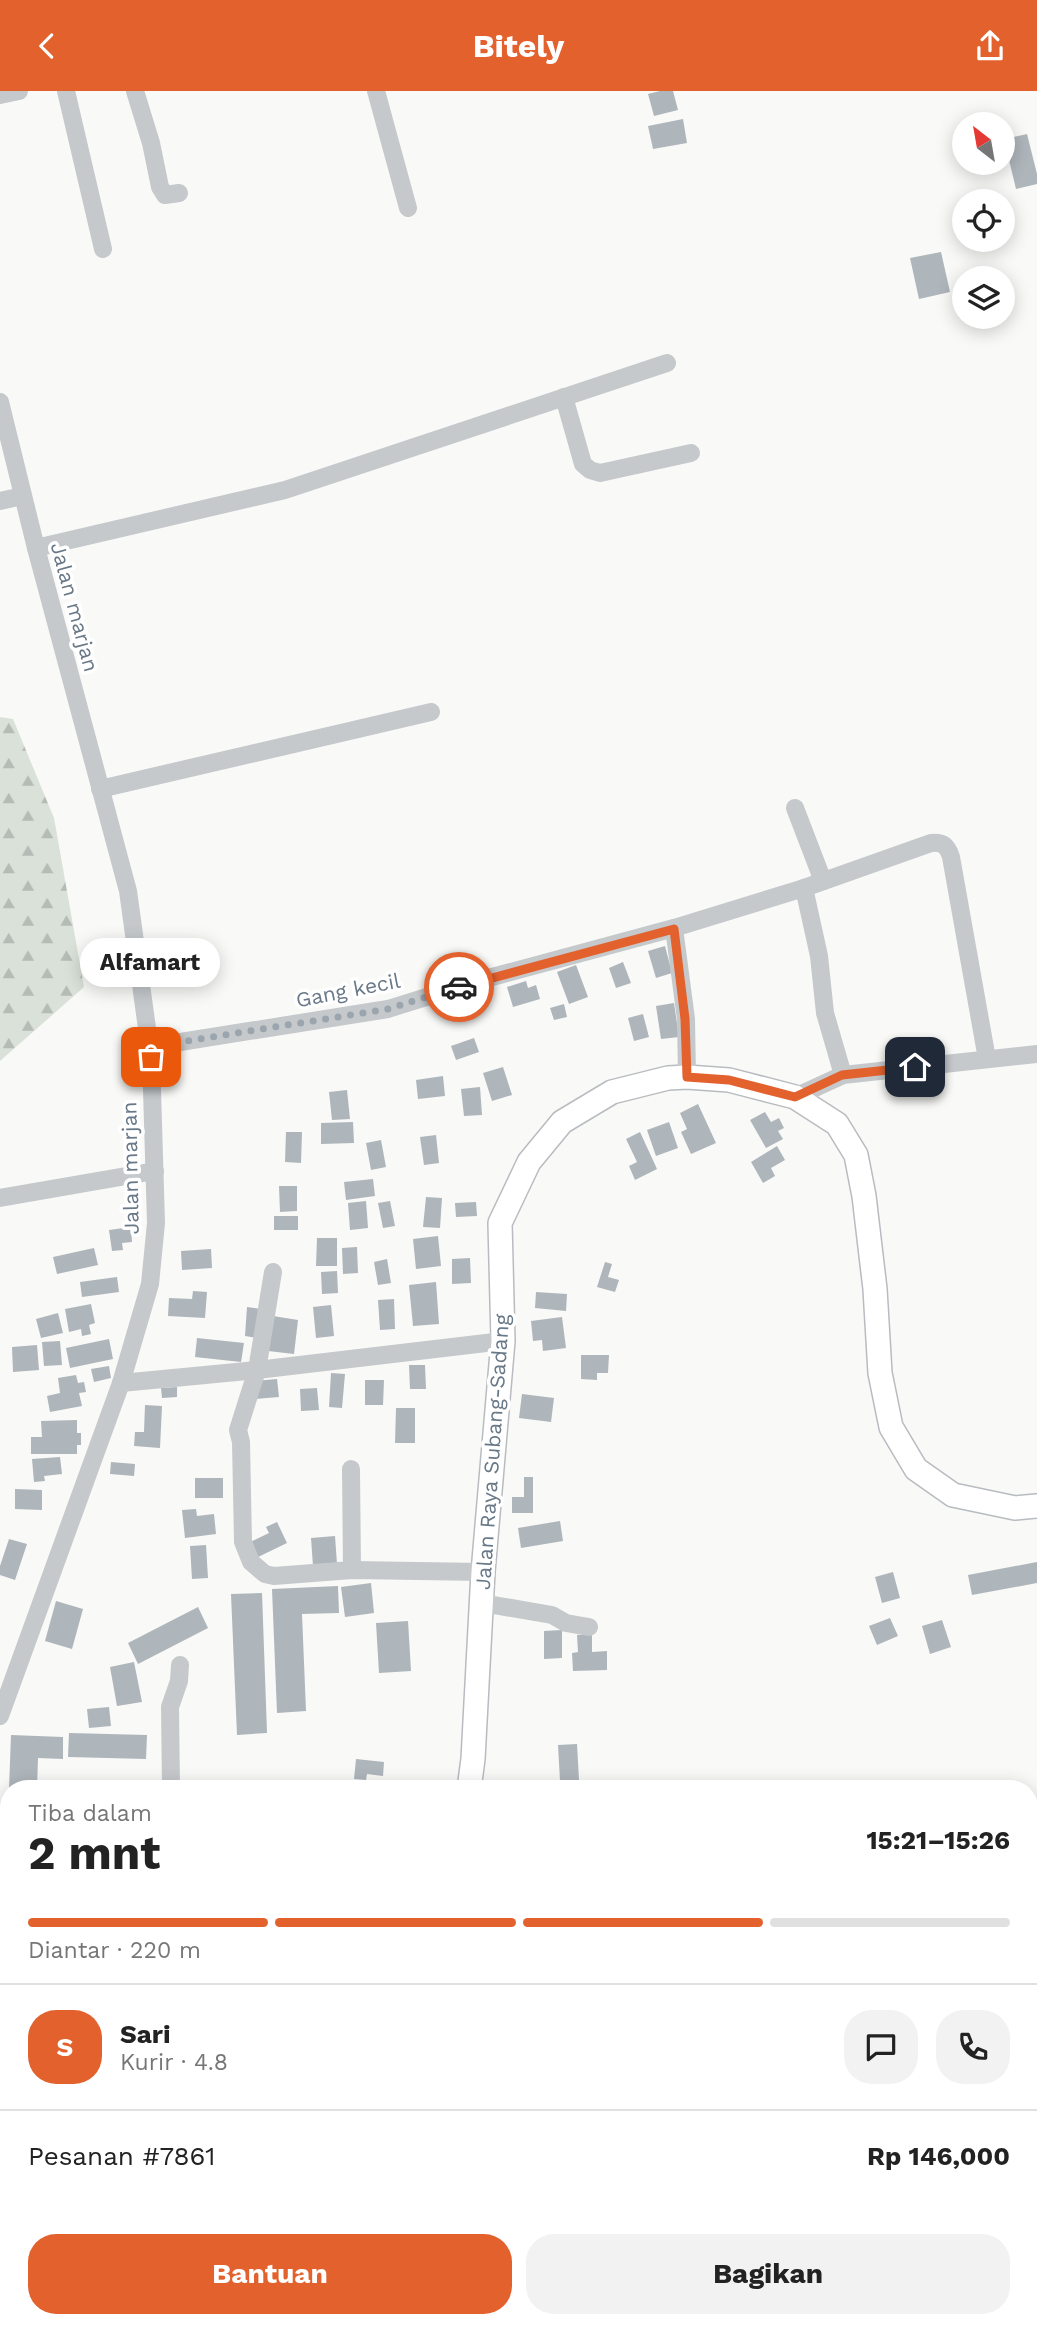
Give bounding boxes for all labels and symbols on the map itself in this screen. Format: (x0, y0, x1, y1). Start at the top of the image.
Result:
north arrow (952, 112, 1015, 175)
street label: Jalan marjan (46, 540, 104, 674)
callout: Alfamart (81, 938, 221, 987)
courier (424, 952, 494, 1022)
street label: Gang kecil (294, 968, 403, 1012)
pin (121, 1027, 181, 1087)
pin (885, 1037, 945, 1097)
street label: Jalan marjan (116, 1101, 144, 1235)
street label: Jalan Raya Subang-Sadang (470, 1312, 514, 1591)

